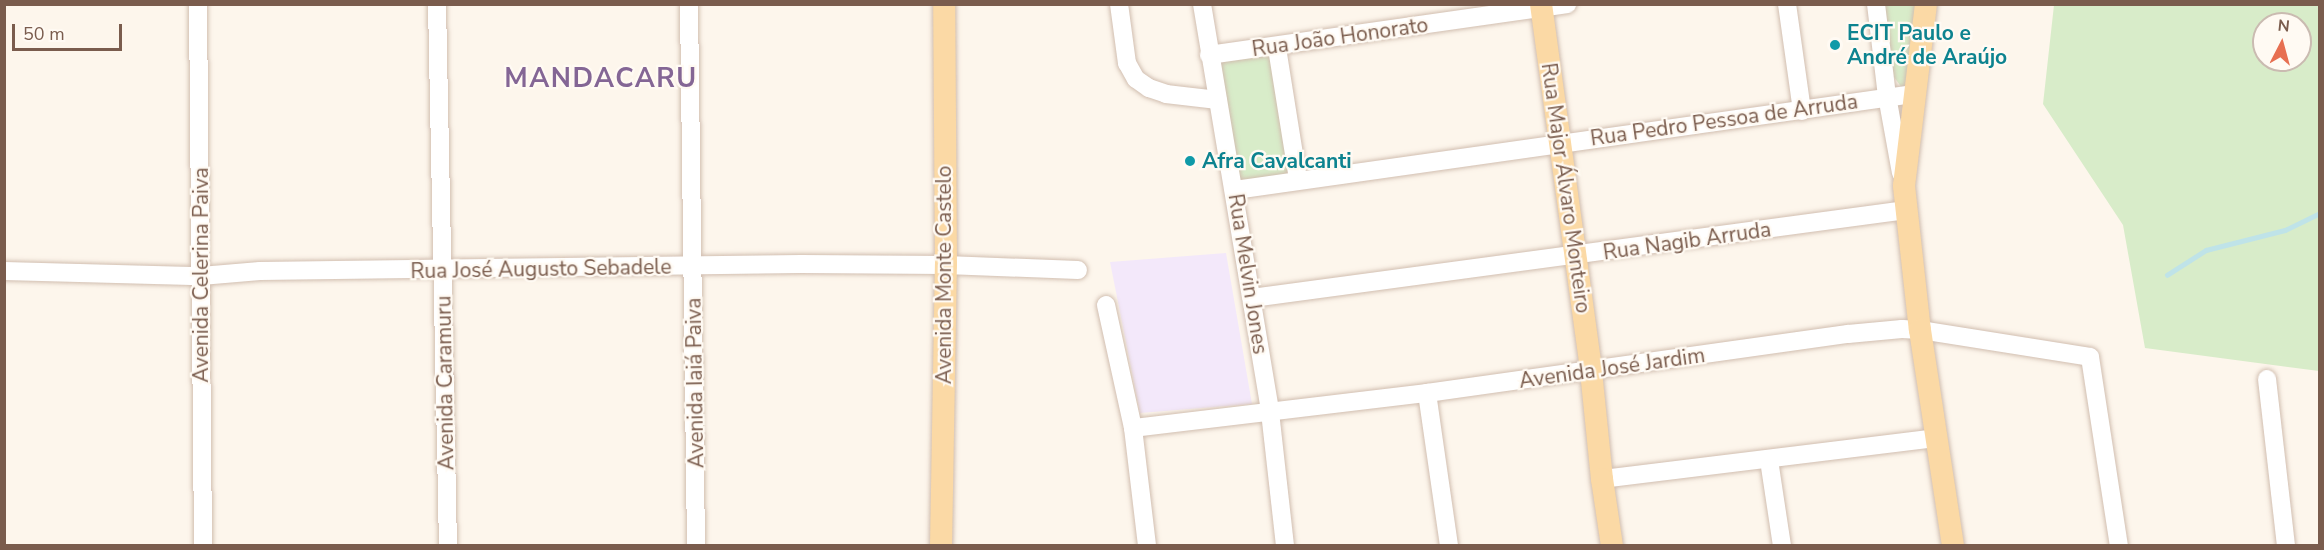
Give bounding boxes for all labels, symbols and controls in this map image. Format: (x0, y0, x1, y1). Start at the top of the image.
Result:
scale bar (15, 12, 124, 50)
street label: Rua João Honorato (1250, 12, 1430, 62)
north arrow (2252, 12, 2312, 72)
text: N (2277, 15, 2291, 38)
place label: ECIT Paulo e André de Araújo (1847, 20, 2007, 70)
text: 50 m (23, 22, 65, 46)
marker: ECIT Paulo e André de Araújo (1828, 38, 1842, 52)
street label: Rua Major Álvaro Monteiro (1536, 61, 1596, 315)
district label: MANDACARU (504, 63, 698, 95)
street label: Rua Pedro Pessoa de Arruda (1589, 89, 1859, 151)
place label: Afra Cavalcanti (1202, 148, 1352, 174)
marker: Afra Cavalcanti (1183, 154, 1197, 168)
street label: Avenida Monte Castelo (931, 166, 957, 384)
street label: Avenida Celerina Paiva (188, 167, 214, 383)
street label: Rua Melvin Jones (1223, 192, 1273, 356)
street label: Rua Nagib Arruda (1601, 217, 1773, 265)
street label: Rua José Augusto Sebadele (410, 254, 672, 284)
street label: Avenida Caramuru (431, 295, 459, 471)
street label: Avenida Iaiá Paiva (681, 297, 709, 469)
street label: Avenida José Jardim (1517, 342, 1707, 394)

